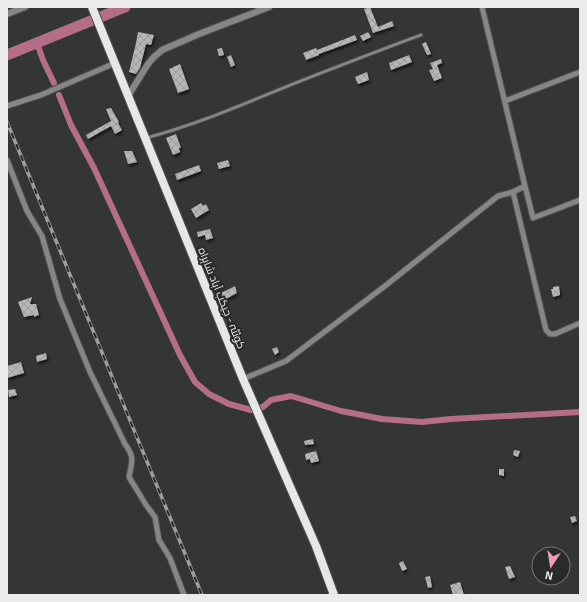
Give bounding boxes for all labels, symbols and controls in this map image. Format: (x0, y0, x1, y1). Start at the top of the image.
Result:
street label: کوئٹہ - جیکب آباد شاہراہ (192, 244, 252, 352)
north arrow (531, 546, 571, 586)
text: N (543, 565, 555, 586)

